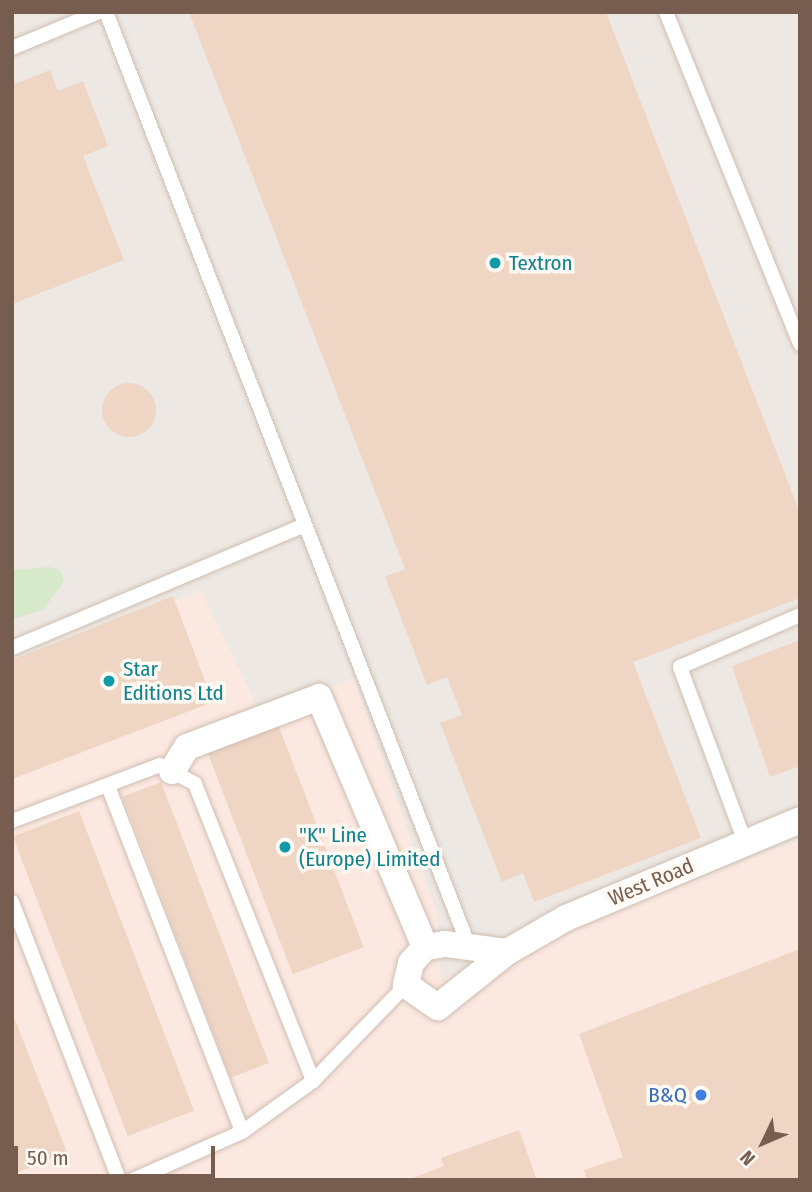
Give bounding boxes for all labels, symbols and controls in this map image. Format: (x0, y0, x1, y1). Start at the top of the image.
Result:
place label: Textron (509, 250, 573, 276)
marker: Textron (487, 255, 503, 271)
place label: Star Editions Ltd (123, 656, 224, 706)
marker: Star Editions Ltd (101, 673, 117, 689)
place label: "K" Line (Europe) Limited (299, 822, 440, 872)
marker: "K" Line (Europe) Limited (277, 839, 293, 855)
street label: West Road (605, 853, 697, 911)
place label: B&Q (648, 1082, 687, 1108)
marker: B&Q (693, 1087, 709, 1103)
north arrow (728, 1108, 798, 1178)
scale bar (18, 1132, 219, 1176)
text: 50 m (27, 1145, 69, 1171)
text: N (735, 1146, 760, 1170)

